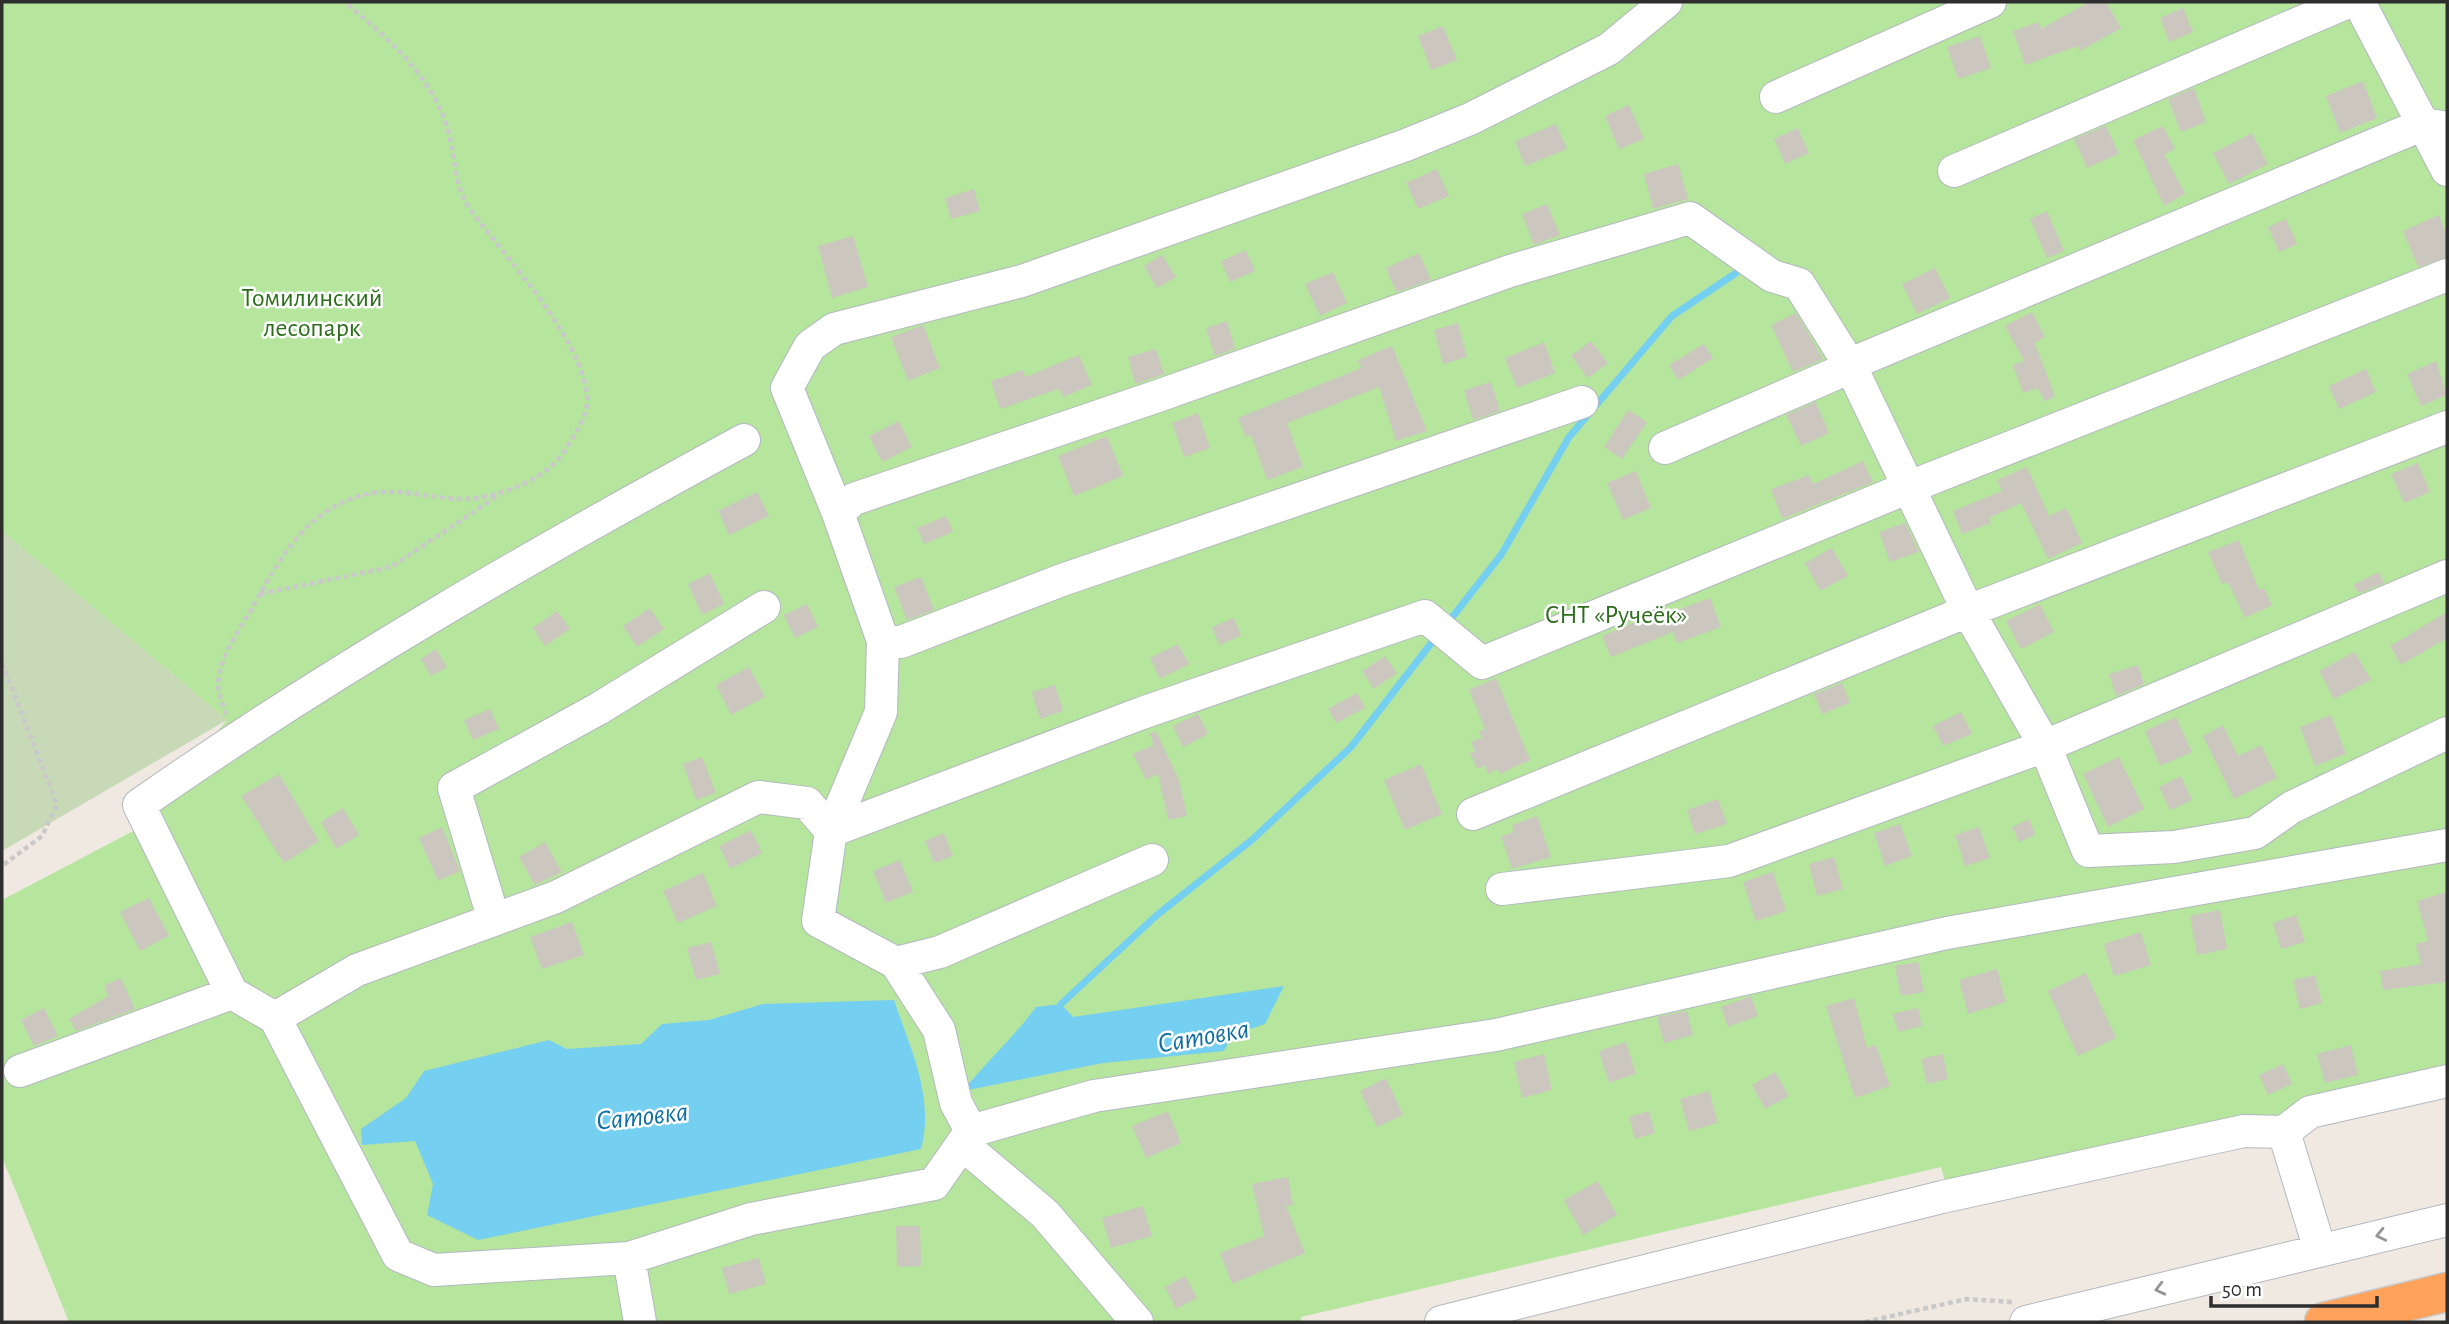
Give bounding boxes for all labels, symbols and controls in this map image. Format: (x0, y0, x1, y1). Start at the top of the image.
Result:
park label: Томилинский лесопарк (241, 285, 383, 341)
park label: СНТ «Ручеёк» (1545, 602, 1687, 628)
water label: Сатовка (1155, 1015, 1251, 1059)
water label: Сатовка (595, 1098, 690, 1136)
one-way arrow (2375, 1227, 2387, 1242)
scale bar (2211, 1264, 2377, 1308)
text: 50 m (2222, 1279, 2262, 1300)
one-way arrow (2154, 1281, 2166, 1295)

